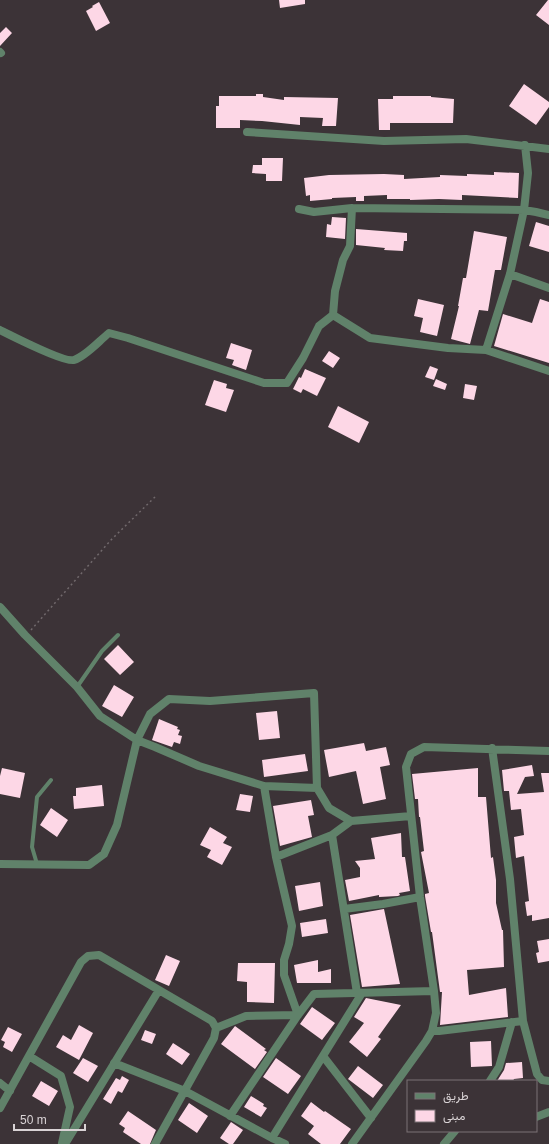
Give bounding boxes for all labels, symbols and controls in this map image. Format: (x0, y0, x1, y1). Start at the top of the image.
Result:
legend (407, 1080, 537, 1132)
text: طريق (443, 1089, 469, 1104)
scale bar (14, 1106, 85, 1132)
text: مبنى (443, 1109, 465, 1124)
text: 50 m (20, 1113, 47, 1127)

